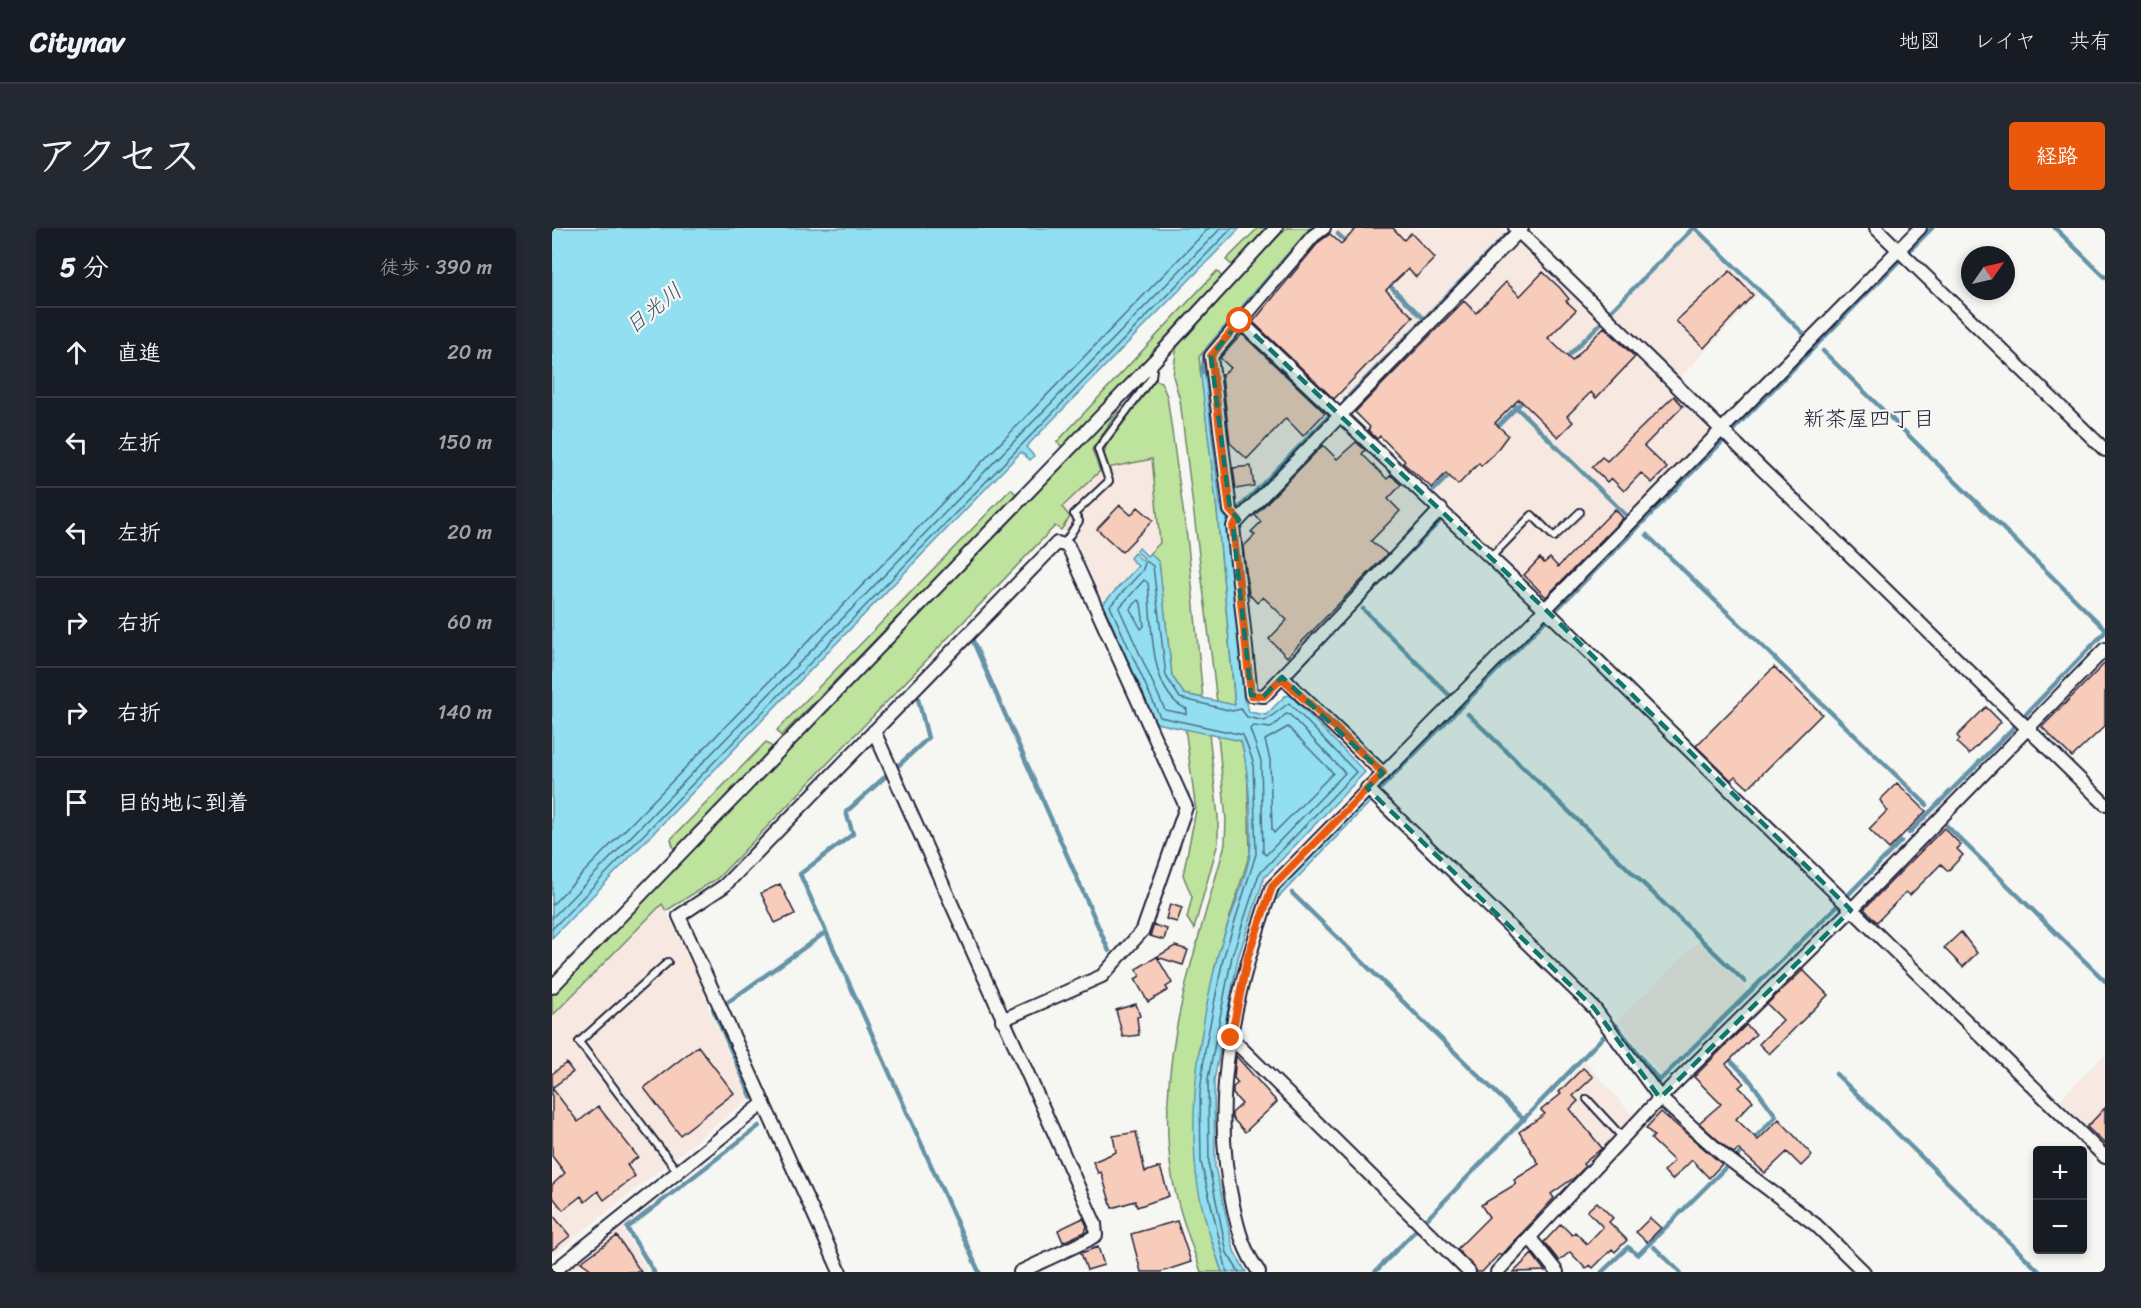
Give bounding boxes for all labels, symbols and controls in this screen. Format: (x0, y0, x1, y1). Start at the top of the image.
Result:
text: Citynav (30, 17, 124, 66)
text: 地図 (1899, 22, 1941, 60)
text: レイヤ (1974, 22, 2036, 60)
text: 共有 (2069, 22, 2111, 60)
text: アクセス (36, 119, 201, 193)
button: 経路 (2009, 122, 2105, 190)
text: 5 分 (60, 244, 109, 290)
north arrow (1961, 246, 2015, 300)
text: 徒歩 · 390 m (380, 250, 492, 285)
water label: 日光川 (615, 272, 691, 344)
route start (1226, 307, 1252, 333)
text: 直進 (117, 333, 161, 372)
text: 20 m (447, 335, 492, 370)
icon: ahead (60, 336, 93, 369)
district label: 新茶屋四丁目 (1803, 399, 1935, 438)
text: 左折 (117, 423, 161, 462)
text: 150 m (438, 425, 492, 460)
icon: left (60, 426, 93, 459)
text: 左折 (117, 513, 161, 552)
text: 20 m (447, 515, 492, 550)
icon: left (60, 516, 93, 549)
text: 右折 (117, 603, 161, 642)
text: 60 m (447, 605, 492, 640)
icon: right (60, 606, 93, 639)
text: 右折 (117, 693, 161, 732)
text: 140 m (438, 695, 492, 730)
icon: right (60, 696, 93, 729)
text: 目的地に到着 (117, 783, 249, 822)
icon: arrive (60, 786, 93, 819)
route end (1217, 1024, 1243, 1050)
map controls (2033, 1146, 2087, 1254)
button: + (2033, 1146, 2087, 1200)
button: − (2033, 1200, 2087, 1254)

